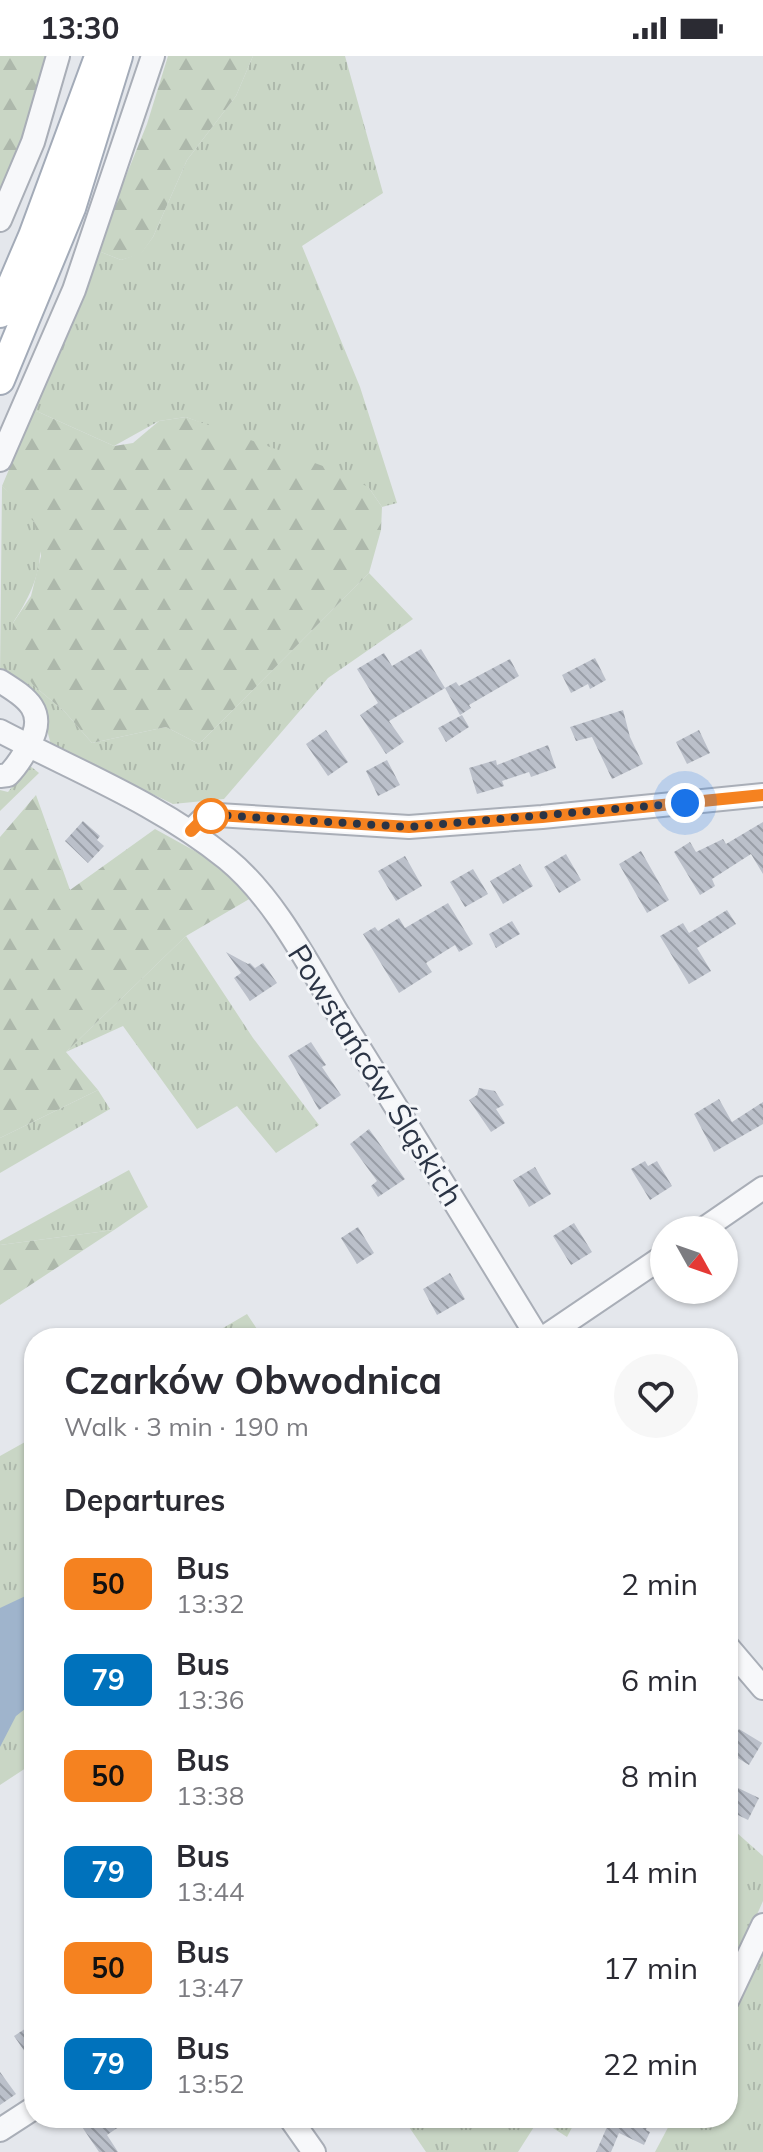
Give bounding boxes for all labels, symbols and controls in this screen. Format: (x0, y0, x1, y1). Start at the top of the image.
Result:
text: 13:30 (40, 9, 119, 47)
your location (665, 783, 705, 823)
unlabelled marker (194, 799, 228, 833)
street label: Powstańców Śląskich (280, 937, 472, 1213)
north arrow (650, 1216, 738, 1304)
map controls (650, 1216, 738, 1304)
button: heart (614, 1354, 698, 1438)
text: Czarków Obwodnica (64, 1356, 442, 1404)
text: Walk · 3 min · 190 m (64, 1410, 309, 1443)
text: Departures (64, 1481, 225, 1519)
text: Bus (176, 1549, 230, 1587)
text: 2 min (621, 1565, 698, 1603)
text: 50 (91, 1566, 125, 1601)
text: 13:32 (176, 1587, 244, 1620)
text: Bus (176, 1645, 230, 1683)
text: 6 min (621, 1661, 698, 1699)
text: 79 (91, 1662, 125, 1697)
text: 13:36 (176, 1683, 244, 1716)
text: Bus (176, 1741, 230, 1779)
text: 8 min (621, 1757, 698, 1795)
text: 50 (91, 1758, 125, 1793)
text: 13:38 (176, 1779, 244, 1812)
text: Bus (176, 1837, 230, 1875)
text: 14 min (603, 1853, 698, 1891)
text: 79 (91, 1854, 125, 1889)
text: 13:44 (176, 1875, 244, 1908)
text: Bus (176, 1933, 230, 1971)
text: 17 min (603, 1949, 698, 1987)
text: 50 (91, 1950, 125, 1985)
text: 13:47 (176, 1971, 244, 2004)
text: Bus (176, 2029, 230, 2067)
text: 22 min (603, 2045, 698, 2083)
text: 79 (91, 2046, 125, 2081)
text: 13:52 (176, 2067, 244, 2100)

